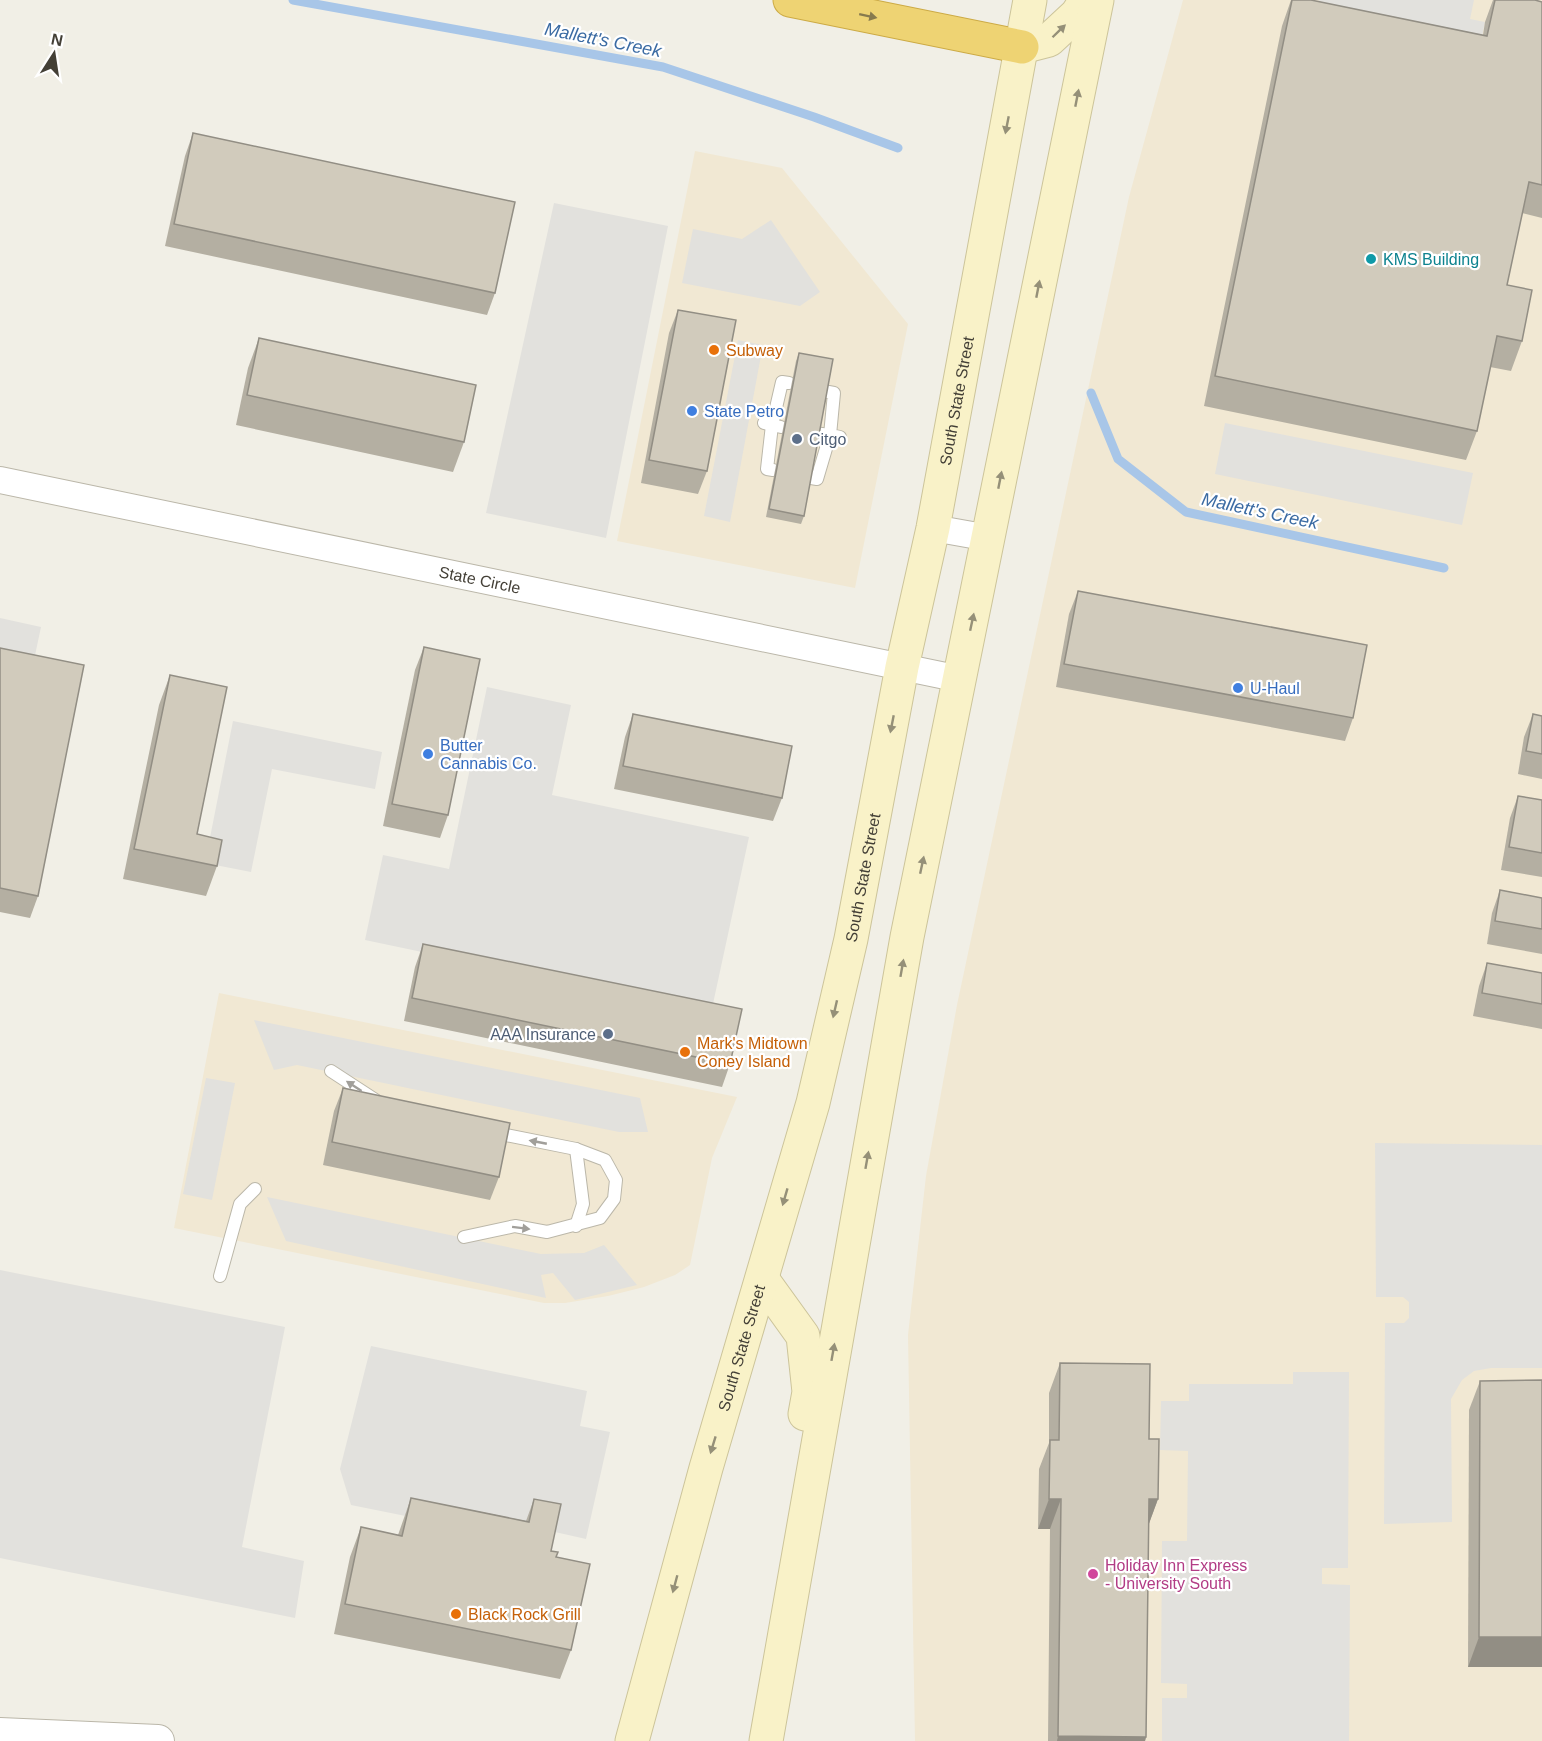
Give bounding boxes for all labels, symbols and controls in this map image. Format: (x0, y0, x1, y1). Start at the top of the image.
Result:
one-way arrow (859, 12, 878, 21)
water label: Mallett's Creek (543, 19, 664, 61)
north arrow (24, 24, 84, 84)
one-way arrow (1051, 24, 1066, 38)
text: N (50, 30, 64, 49)
one-way arrow (1073, 88, 1082, 107)
one-way arrow (1002, 116, 1011, 135)
place label: KMS Building (1383, 251, 1479, 268)
marker: KMS Building (1364, 252, 1378, 266)
one-way arrow (1034, 279, 1043, 298)
street label: South State Street (937, 335, 977, 467)
place label: Subway (726, 342, 783, 359)
marker: Subway (707, 343, 721, 357)
place label: State Petro (704, 403, 784, 420)
marker: State Petro (685, 404, 699, 418)
place label: Citgo (809, 431, 846, 448)
marker: Citgo (790, 432, 804, 446)
one-way arrow (996, 471, 1005, 490)
water label: Mallett's Creek (1200, 489, 1321, 533)
street label: State Circle (437, 563, 522, 597)
one-way arrow (968, 612, 977, 631)
place label: U-Haul (1250, 680, 1300, 697)
marker: U-Haul (1231, 681, 1245, 695)
one-way arrow (887, 715, 896, 734)
place label: Butter Cannabis Co. (440, 737, 537, 772)
marker: Butter Cannabis Co. (421, 747, 435, 761)
street label: South State Street (843, 811, 884, 944)
one-way arrow (918, 855, 927, 874)
one-way arrow (898, 959, 907, 978)
one-way arrow (830, 999, 839, 1018)
place label: AAA Insurance (490, 1026, 596, 1043)
marker: AAA Insurance (601, 1027, 615, 1041)
place label: Mark's Midtown Coney Island (697, 1035, 808, 1070)
marker: Mark's Midtown Coney Island (678, 1045, 692, 1059)
one-way arrow (347, 1080, 363, 1092)
one-way arrow (529, 1137, 548, 1146)
one-way arrow (863, 1151, 872, 1170)
one-way arrow (780, 1188, 789, 1206)
one-way arrow (512, 1223, 531, 1233)
street label: South State Street (715, 1282, 768, 1413)
one-way arrow (829, 1343, 838, 1362)
one-way arrow (708, 1436, 717, 1454)
place label: Holiday Inn Express - University South (1105, 1557, 1247, 1592)
marker: Holiday Inn Express - University South (1086, 1567, 1100, 1581)
one-way arrow (670, 1575, 679, 1593)
place label: Black Rock Grill (468, 1606, 581, 1623)
marker: Black Rock Grill (449, 1607, 463, 1621)

